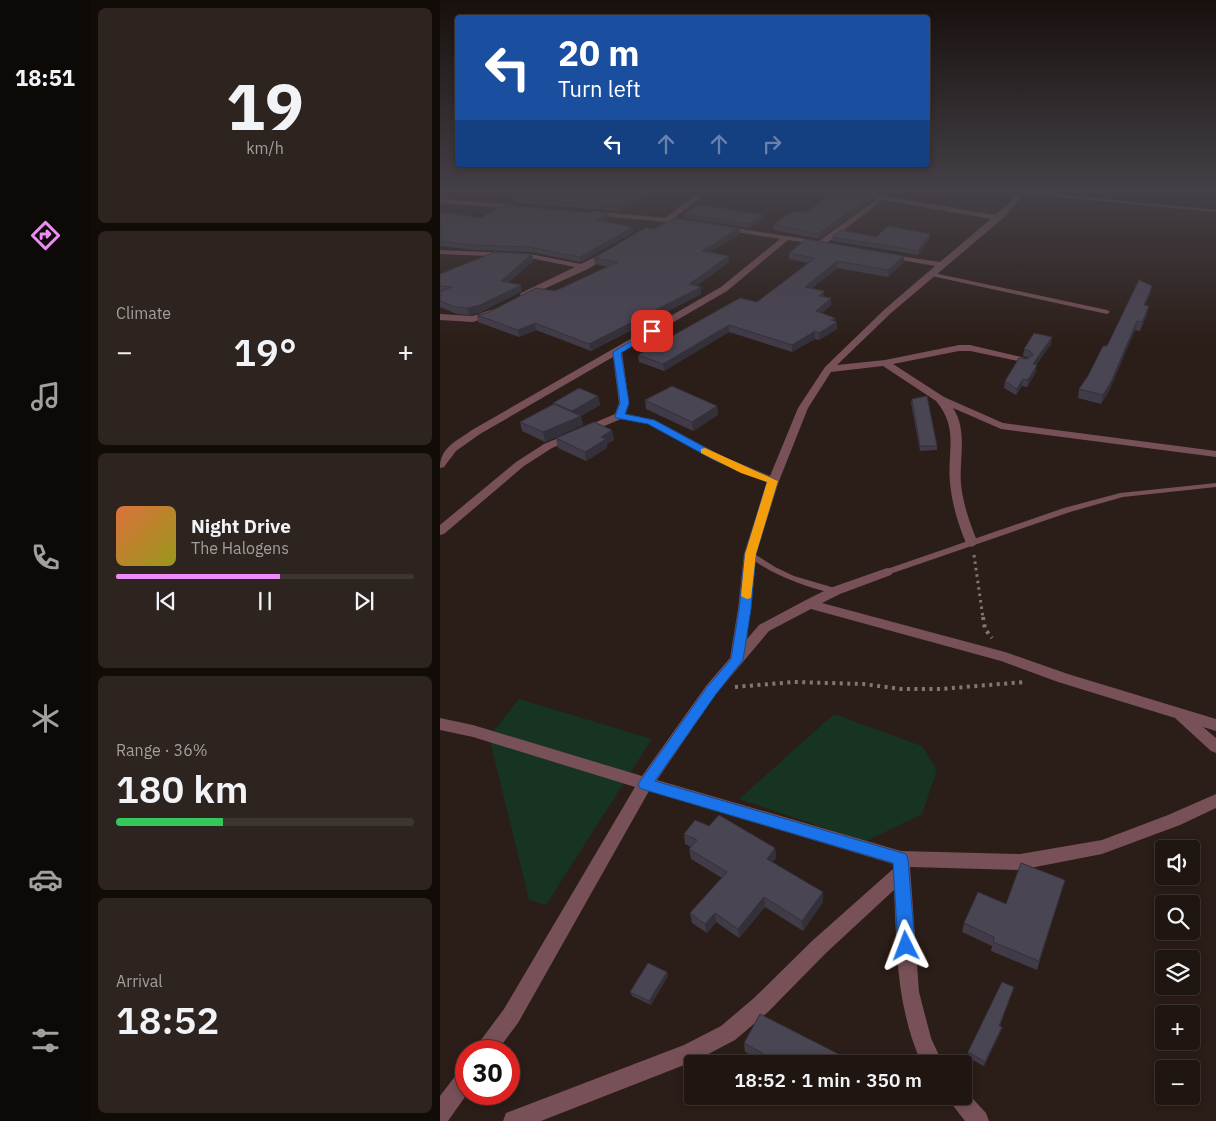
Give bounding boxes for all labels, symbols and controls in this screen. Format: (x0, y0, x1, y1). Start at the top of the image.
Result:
text: 20 m (558, 30, 640, 76)
icon: left (475, 35, 540, 100)
text: 18:51 (15, 63, 75, 92)
text: 19 (226, 63, 304, 148)
text: Turn left (558, 74, 641, 103)
icon: left (599, 130, 627, 158)
icon: ahead (652, 130, 680, 158)
icon: ahead (705, 130, 733, 158)
icon: right (758, 130, 786, 158)
text: km/h (246, 138, 284, 158)
icon: directions (28, 218, 63, 253)
text: Climate (116, 303, 171, 323)
pin (631, 310, 673, 352)
icon: arrive (638, 317, 666, 345)
text: 19° (233, 327, 297, 376)
text: − (116, 333, 133, 370)
text: + (397, 333, 414, 370)
icon: music (28, 379, 63, 414)
text: Night Drive (191, 514, 291, 538)
text: The Halogens (191, 538, 289, 558)
icon: phone (28, 540, 63, 575)
icon: previous (152, 587, 180, 615)
icon: pause (251, 587, 279, 615)
icon: next (350, 587, 378, 615)
icon: climate (28, 701, 63, 736)
text: Range · 36% (116, 740, 208, 760)
text: 180 km (116, 764, 248, 813)
map controls (1155, 840, 1200, 1105)
button: sound (1155, 840, 1200, 885)
icon: car (28, 862, 63, 897)
button: search (1155, 895, 1200, 940)
position arrow (879, 919, 931, 971)
button: layers (1155, 950, 1200, 995)
text: Arrival (116, 971, 163, 991)
text: 18:52 (116, 995, 219, 1044)
button: + (1155, 1005, 1200, 1050)
icon: filters (28, 1023, 63, 1058)
speed limit sign: 30 (455, 1040, 520, 1105)
button: − (1155, 1060, 1200, 1105)
text: 18:52 · 1 min · 350 m (734, 1068, 922, 1092)

